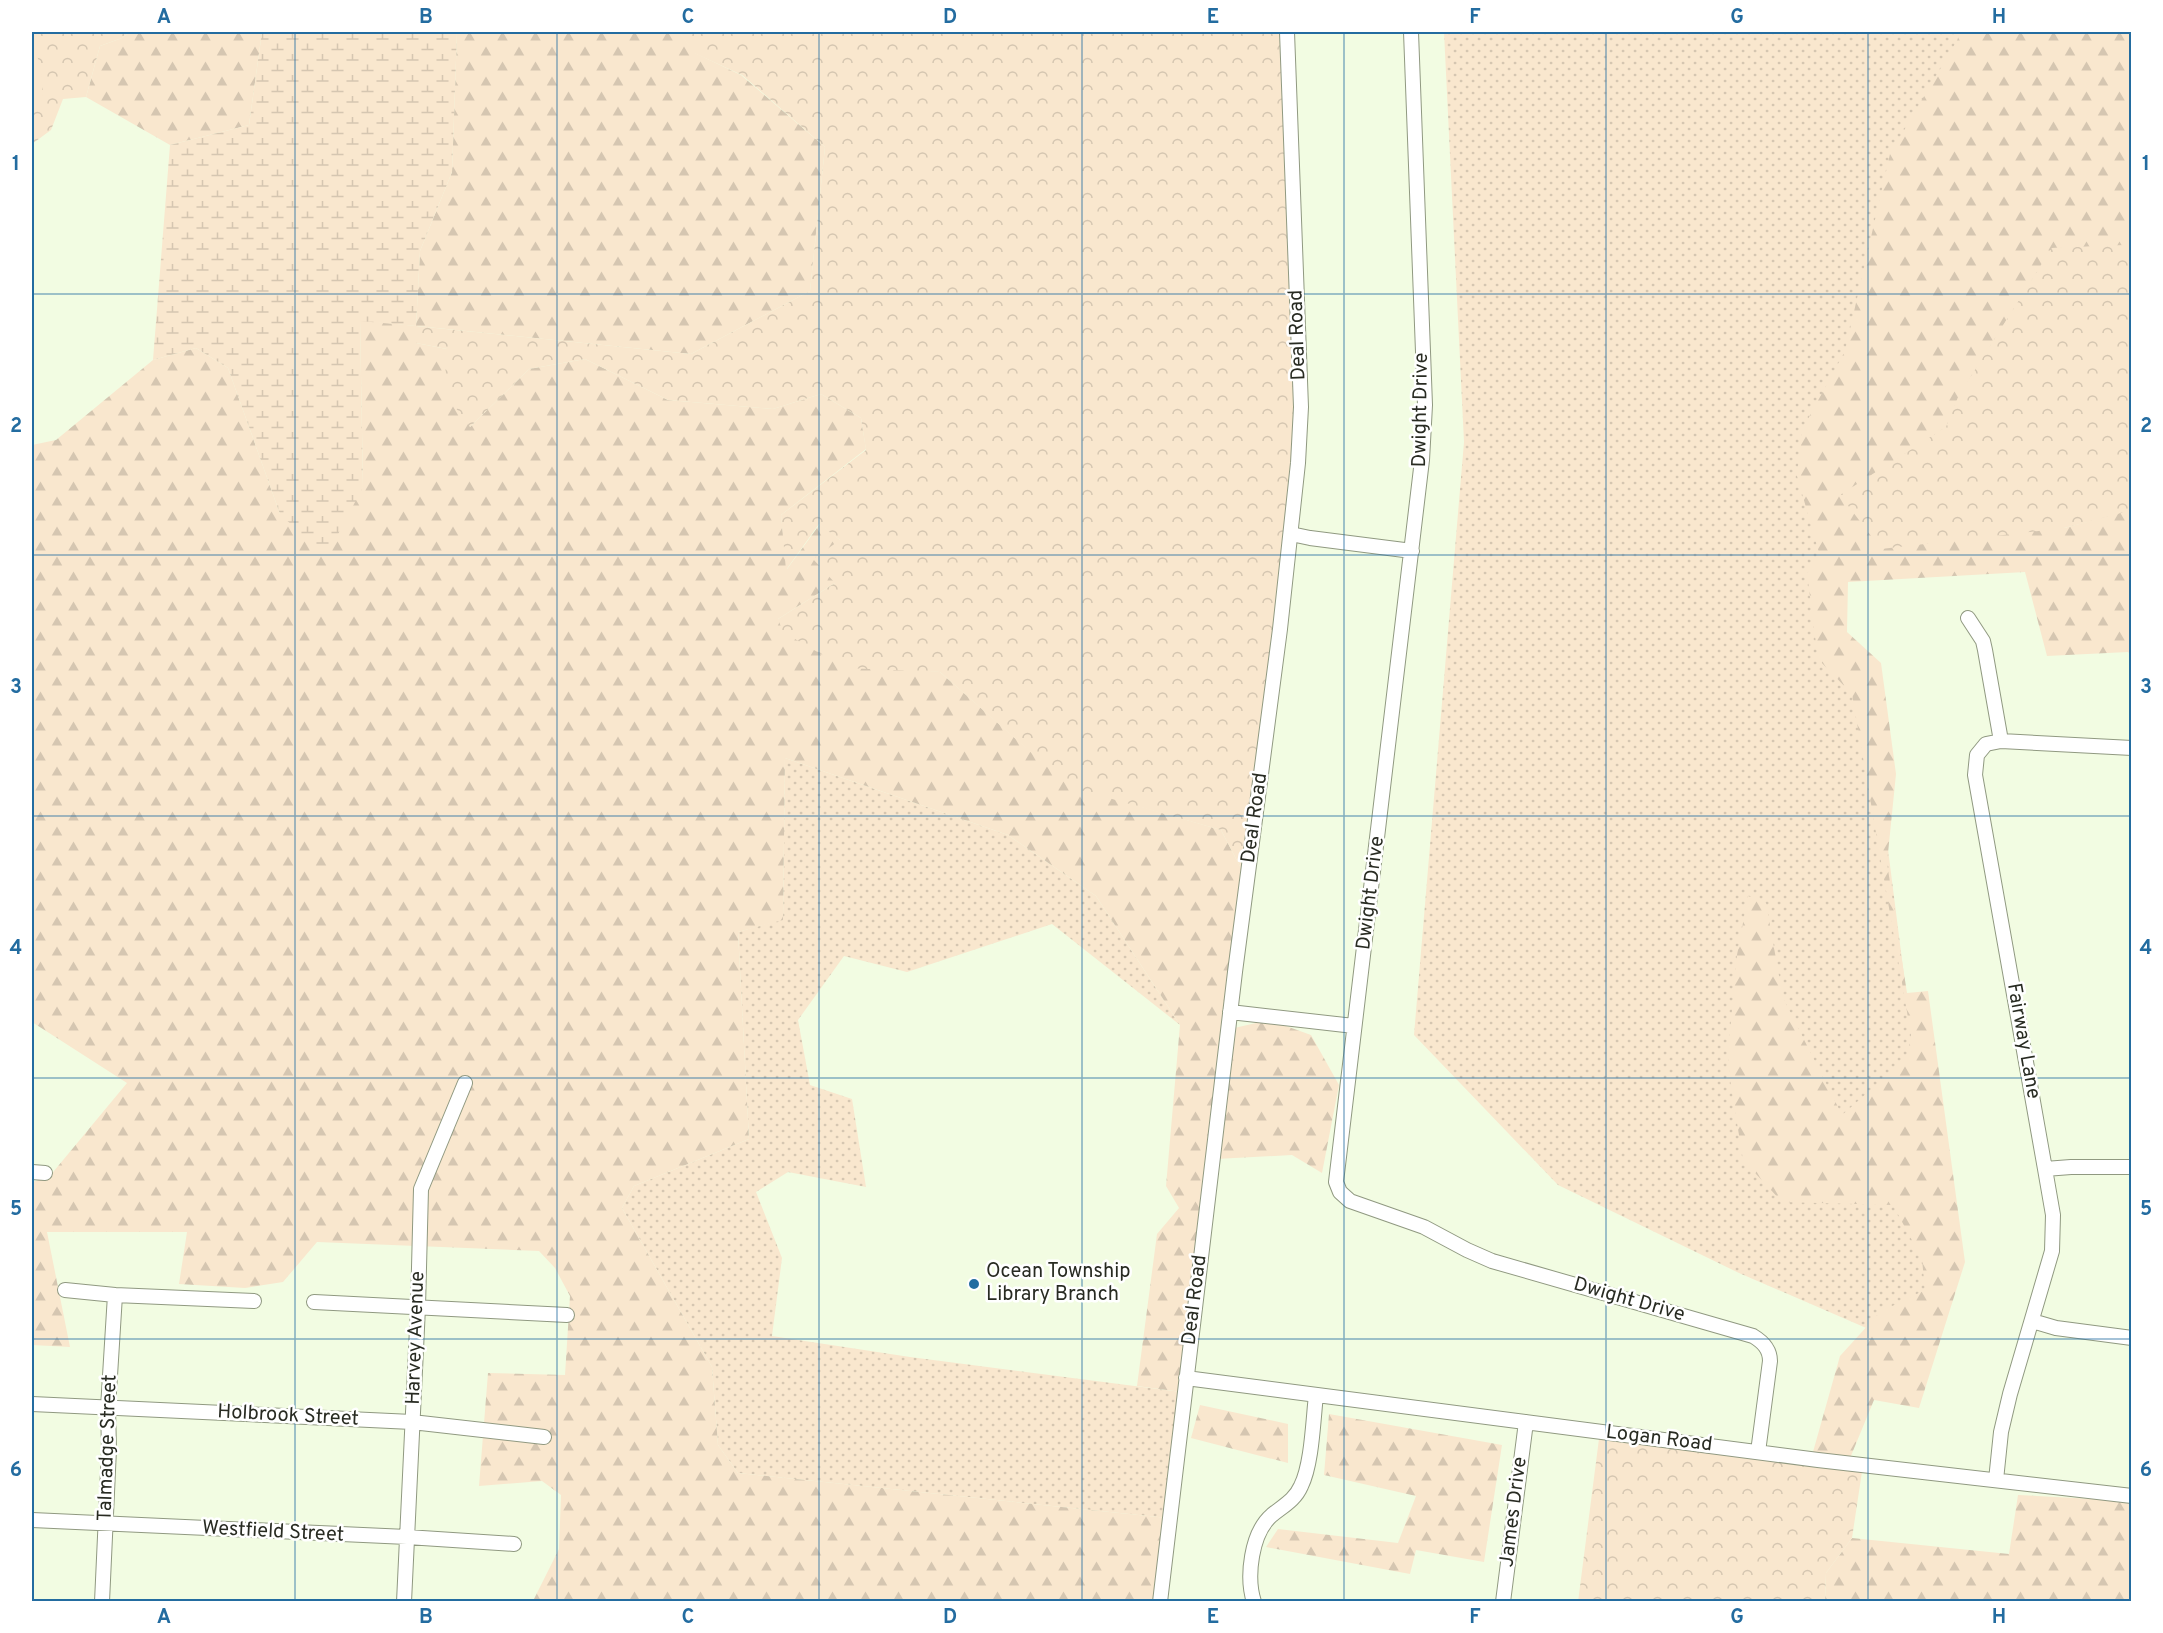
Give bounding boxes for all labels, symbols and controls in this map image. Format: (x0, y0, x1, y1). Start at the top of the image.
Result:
text: A (157, 5, 171, 31)
text: B (419, 5, 433, 31)
text: C (682, 5, 694, 31)
text: D (943, 5, 957, 31)
text: E (1207, 5, 1219, 31)
text: F (1469, 5, 1481, 31)
text: G (1730, 5, 1744, 31)
text: H (1992, 5, 2006, 31)
text: 1 (12, 152, 20, 178)
text: 1 (2142, 152, 2150, 178)
street label: Deal Road (1283, 289, 1313, 381)
street label: Dwight Drive (1407, 352, 1435, 468)
text: 2 (10, 414, 22, 440)
text: 2 (2140, 414, 2152, 440)
text: 3 (10, 675, 22, 701)
text: 3 (2140, 675, 2152, 701)
street label: Deal Road (1236, 771, 1274, 865)
street label: Dwight Drive (1351, 834, 1391, 952)
text: 4 (10, 936, 22, 962)
text: 4 (2140, 936, 2152, 962)
street label: Fairway Lane (2000, 981, 2046, 1101)
text: 5 (10, 1197, 22, 1223)
text: 5 (2140, 1197, 2152, 1223)
street label: Deal Road (1177, 1253, 1213, 1347)
place label: Ocean Township Library Branch (986, 1259, 1131, 1308)
street label: Harvey Avenue (401, 1271, 431, 1405)
street label: Dwight Drive (1570, 1272, 1688, 1328)
marker: Ocean Township Library Branch (967, 1277, 981, 1291)
street label: Talmadge Street (92, 1374, 124, 1522)
street label: Holbrook Street (216, 1399, 360, 1433)
street label: Logan Road (1604, 1420, 1714, 1458)
street label: James Drive (1494, 1455, 1534, 1569)
text: 6 (10, 1458, 22, 1484)
text: 6 (2140, 1458, 2152, 1484)
street label: Westfield Street (201, 1515, 345, 1549)
text: A (157, 1605, 171, 1631)
text: B (419, 1605, 433, 1631)
text: C (682, 1605, 694, 1631)
text: D (943, 1605, 957, 1631)
text: E (1207, 1605, 1219, 1631)
text: F (1469, 1605, 1481, 1631)
text: G (1730, 1605, 1744, 1631)
text: H (1992, 1605, 2006, 1631)

